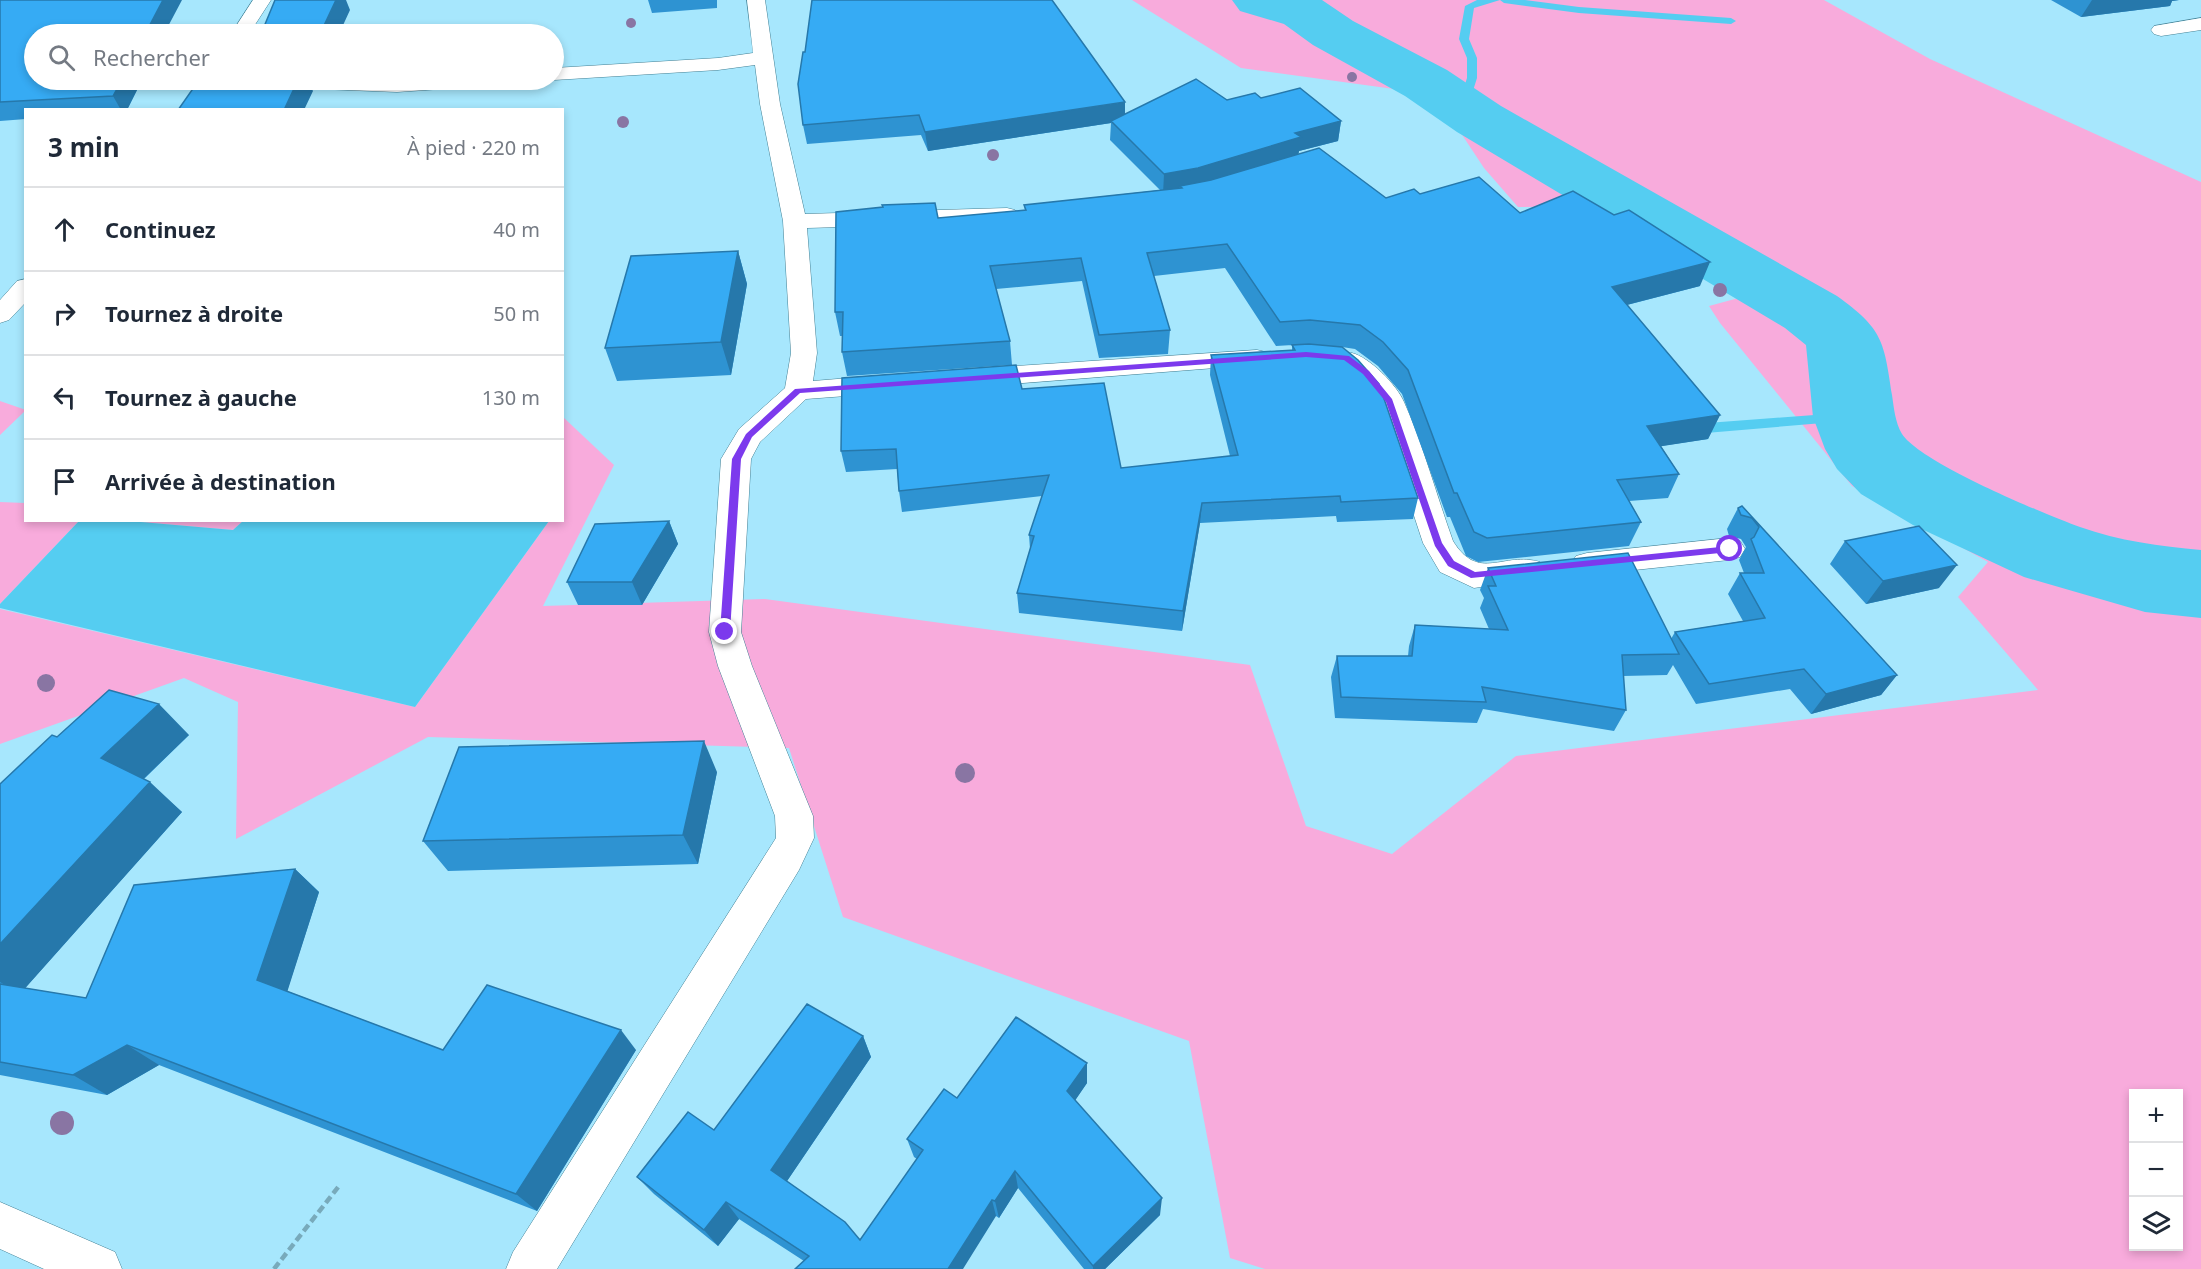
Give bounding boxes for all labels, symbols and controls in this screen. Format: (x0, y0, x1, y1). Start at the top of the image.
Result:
search box (24, 24, 564, 90)
icon: search (45, 41, 78, 74)
text: Rechercher (93, 42, 210, 72)
text: 3 min (48, 129, 120, 165)
text: À pied · 220 m (407, 134, 540, 161)
icon: ahead (48, 213, 81, 246)
text: Continuez (105, 214, 216, 244)
text: 40 m (493, 216, 540, 243)
icon: right (48, 297, 81, 330)
text: Tournez à droite (105, 298, 283, 328)
text: 50 m (493, 300, 540, 327)
icon: left (48, 381, 81, 414)
text: Tournez à gauche (105, 382, 297, 412)
text: 130 m (482, 384, 540, 411)
icon: arrive (48, 465, 81, 498)
text: Arrivée à destination (105, 466, 336, 496)
route start (1716, 535, 1742, 561)
route end (711, 618, 737, 644)
map controls (2129, 1089, 2183, 1251)
button: + (2129, 1089, 2183, 1143)
button: − (2129, 1143, 2183, 1197)
button: layers (2129, 1197, 2183, 1251)

